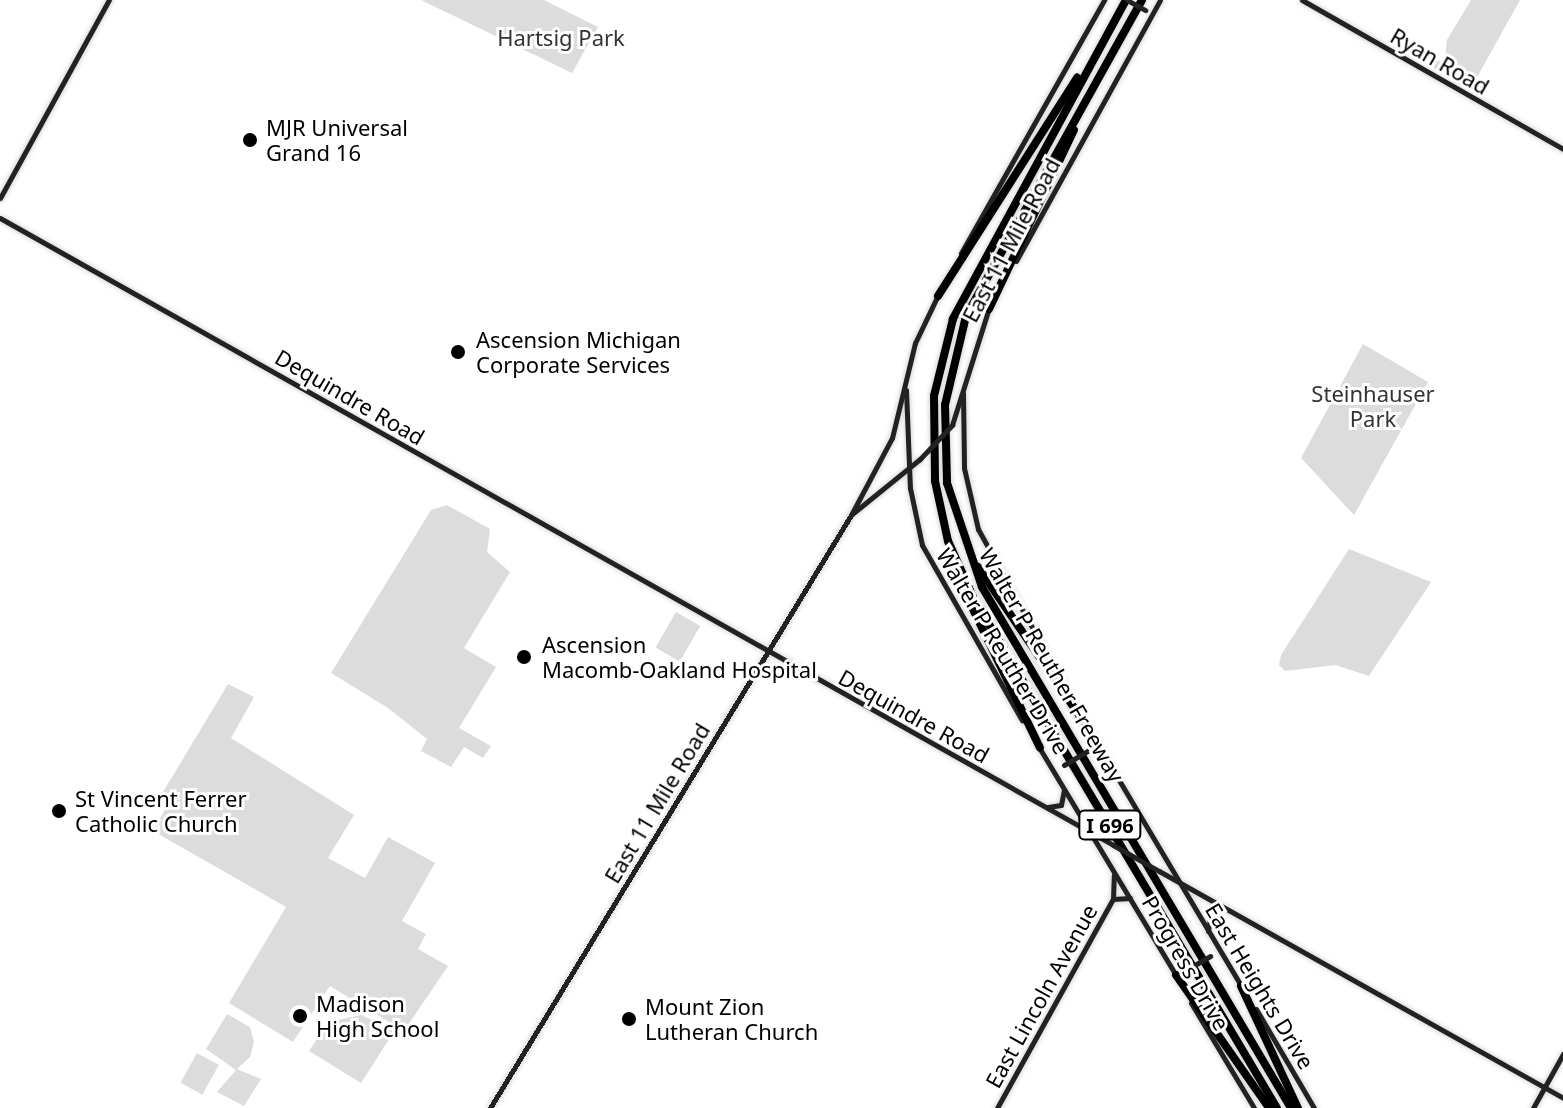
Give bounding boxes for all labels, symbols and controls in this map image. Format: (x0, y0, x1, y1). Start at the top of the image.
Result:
street label: Ryan Road (1386, 22, 1494, 100)
park label: Hartsig Park (497, 25, 625, 51)
place label: MJR Universal Grand 16 (266, 114, 408, 166)
marker: MJR Universal Grand 16 (241, 131, 259, 149)
street label: East 11 Mile Road (957, 153, 1065, 327)
place label: Ascension Michigan Corporate Services (476, 326, 681, 378)
marker: Ascension Michigan Corporate Services (447, 341, 469, 363)
street label: Dequindre Road (271, 344, 429, 450)
park label: Steinhauser Park (1311, 380, 1435, 432)
street label: Walter P Reuther Drive (931, 543, 1075, 759)
street label: Walter P Reuther Freeway (974, 543, 1130, 787)
place label: Ascension Macomb-Oakland Hospital (542, 631, 817, 682)
marker: Ascension Macomb-Oakland Hospital (513, 646, 535, 668)
street label: Dequindre Road (834, 664, 994, 768)
street label: East 11 Mile Road (599, 718, 715, 888)
place label: St Vincent Ferrer Catholic Church (75, 785, 246, 836)
marker: St Vincent Ferrer Catholic Church (50, 802, 68, 820)
road number: I 696 (1078, 809, 1142, 841)
street label: Progress Drive (1137, 891, 1235, 1035)
street label: East Heights Drive (1200, 898, 1320, 1074)
street label: East Lincoln Avenue (980, 900, 1102, 1092)
place label: Madison High School (316, 990, 439, 1042)
place label: Mount Zion Lutheran Church (645, 993, 818, 1044)
marker: Madison High School (291, 1007, 309, 1025)
marker: Mount Zion Lutheran Church (620, 1010, 638, 1028)

